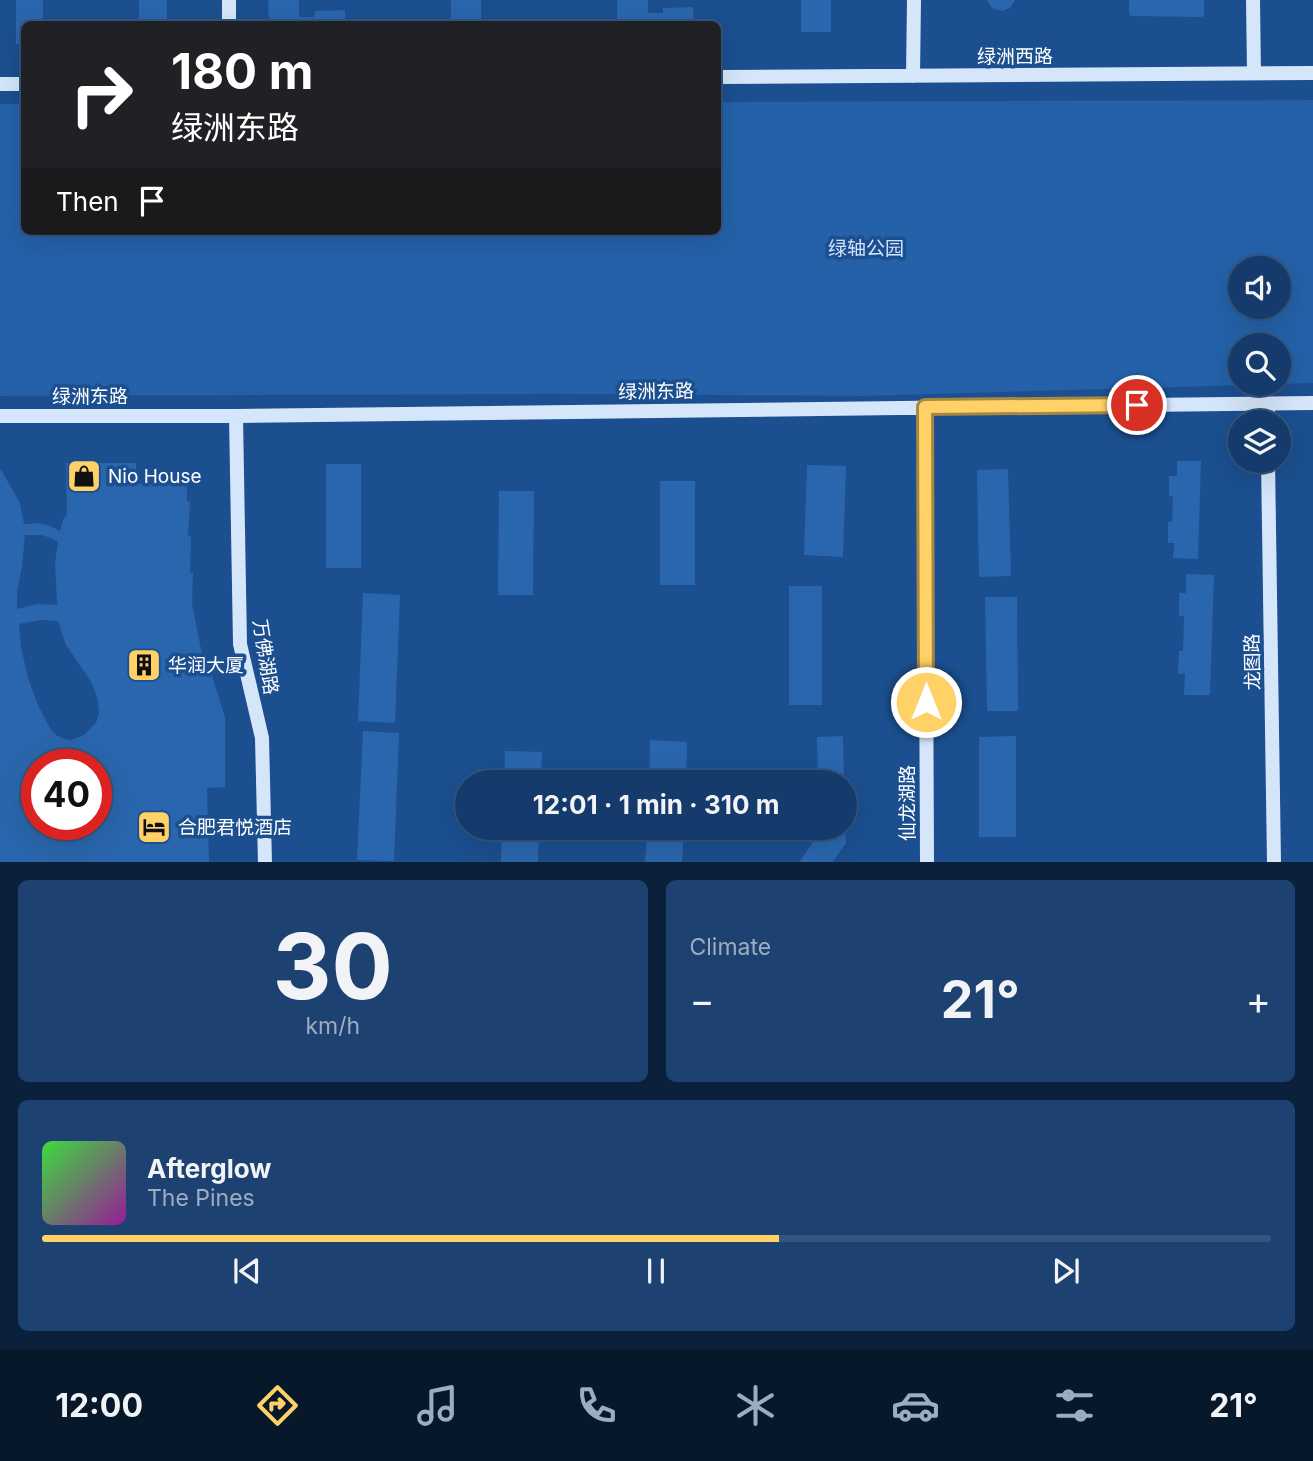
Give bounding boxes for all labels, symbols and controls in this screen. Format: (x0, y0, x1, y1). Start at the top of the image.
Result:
text: 180 m (171, 42, 313, 101)
street label: 绿洲西路 (977, 45, 1053, 68)
icon: right (56, 49, 147, 140)
text: 绿洲东路 (171, 108, 299, 147)
icon: arrive (133, 182, 171, 220)
text: Then (56, 186, 119, 217)
park label: 绿轴公园 (828, 237, 904, 260)
map controls (1228, 256, 1291, 473)
button: sound (1228, 256, 1291, 319)
button: search (1228, 333, 1291, 396)
pin (1107, 375, 1167, 435)
street label: 绿洲东路 (618, 379, 694, 404)
street label: 绿洲东路 (52, 385, 128, 408)
icon: arrive (1118, 386, 1156, 424)
button: layers (1228, 410, 1291, 473)
shop icon: Nio House (65, 457, 103, 495)
place label: Nio House (108, 465, 202, 488)
street label: 万佛湖路 (248, 618, 283, 696)
street label: 龙图路 (1241, 633, 1264, 691)
building icon: 华润大厦 (125, 646, 163, 684)
place label: 华润大厦 (168, 654, 244, 677)
position arrow (889, 665, 963, 739)
speed limit sign: 40 (21, 749, 112, 840)
street label: 仙龙湖路 (896, 765, 919, 841)
text: 12:01 · 1 min · 310 m (533, 789, 779, 820)
hotel icon: 合肥君悦酒店 (135, 808, 173, 846)
place label: 合肥君悦酒店 (178, 816, 292, 839)
text: 30 (273, 911, 393, 1021)
text: Climate (690, 933, 771, 961)
text: 21° (941, 968, 1020, 1031)
text: − (690, 977, 715, 1023)
text: + (1246, 977, 1271, 1023)
text: km/h (305, 1012, 360, 1040)
text: Afterglow (147, 1153, 271, 1184)
text: The Pines (147, 1184, 255, 1212)
icon: previous (228, 1252, 266, 1290)
icon: pause (637, 1252, 675, 1290)
icon: next (1047, 1252, 1085, 1290)
icon: directions (253, 1381, 302, 1430)
icon: music (413, 1381, 462, 1430)
icon: phone (572, 1381, 621, 1430)
icon: climate (731, 1381, 780, 1430)
icon: car (891, 1381, 940, 1430)
icon: filters (1050, 1381, 1099, 1430)
text: 12:00 (55, 1386, 143, 1425)
text: 21° (1209, 1386, 1258, 1425)

